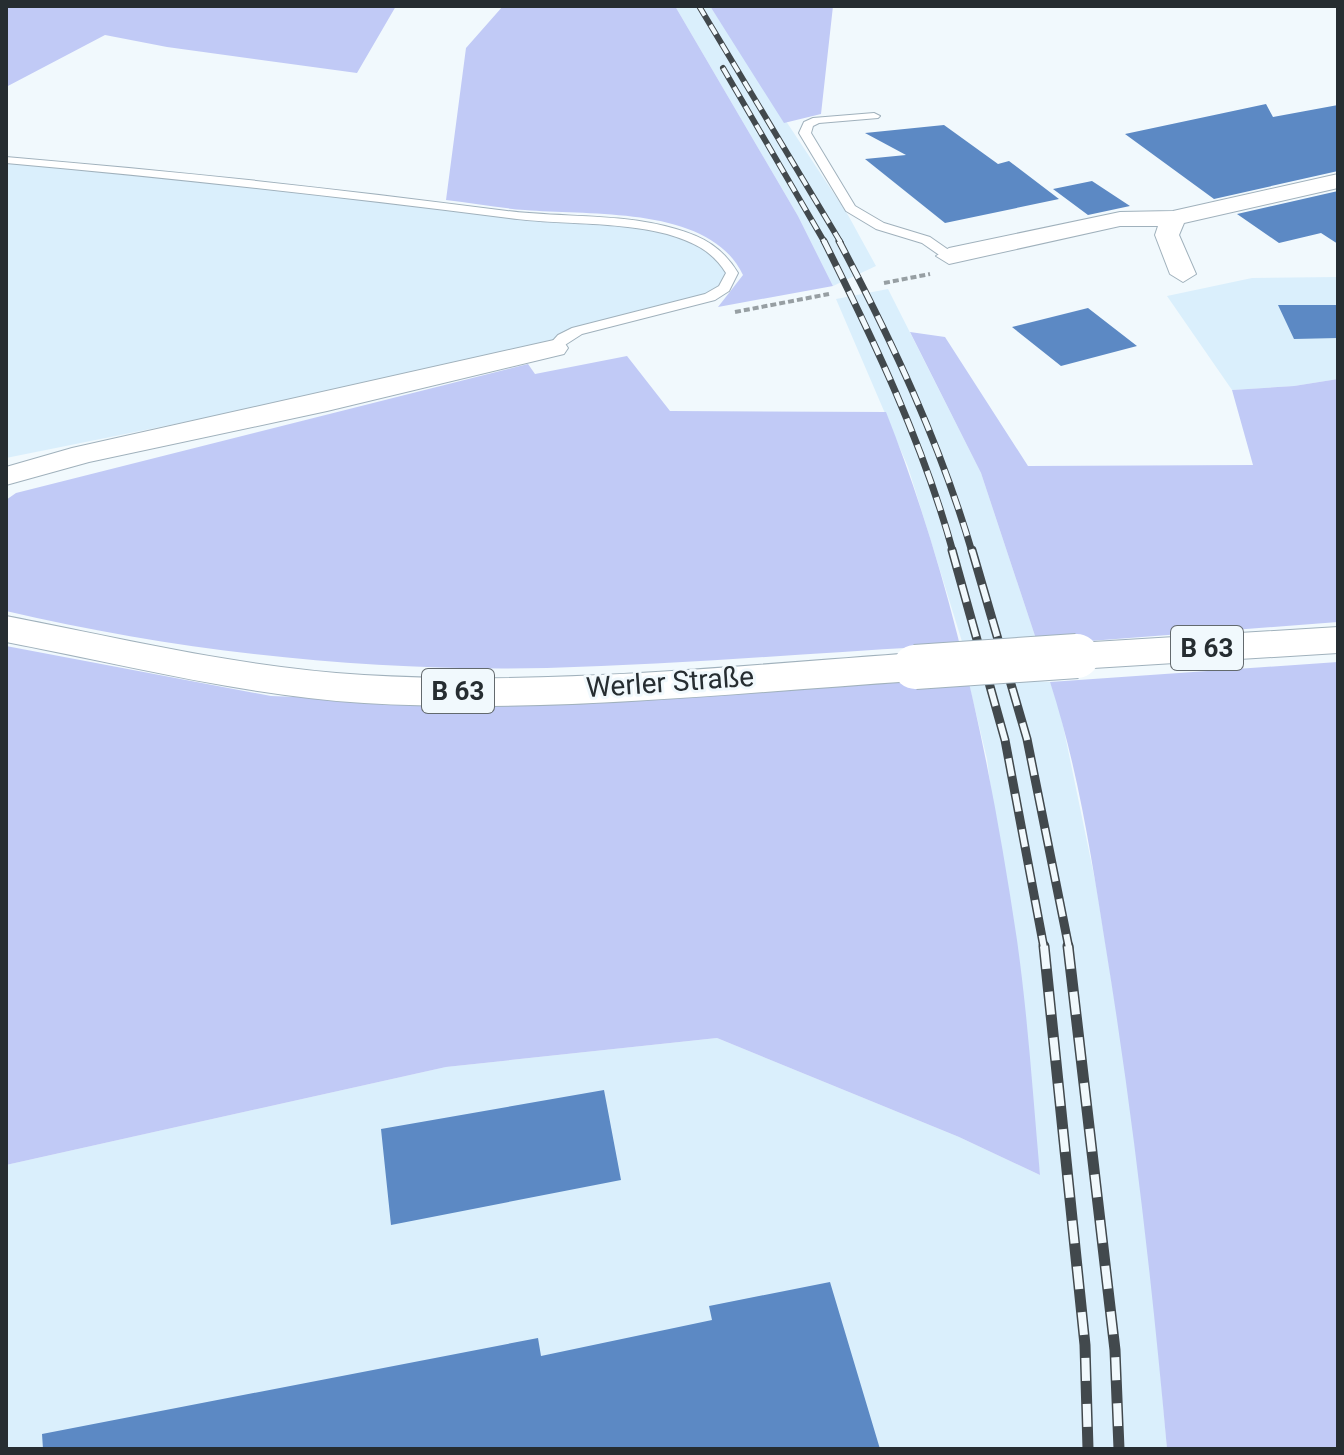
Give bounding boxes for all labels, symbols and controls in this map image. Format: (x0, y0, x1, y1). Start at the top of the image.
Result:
road number: B 63 (1171, 626, 1243, 670)
street label: Werler Straße (585, 660, 755, 704)
road number: B 63 (422, 669, 494, 713)

